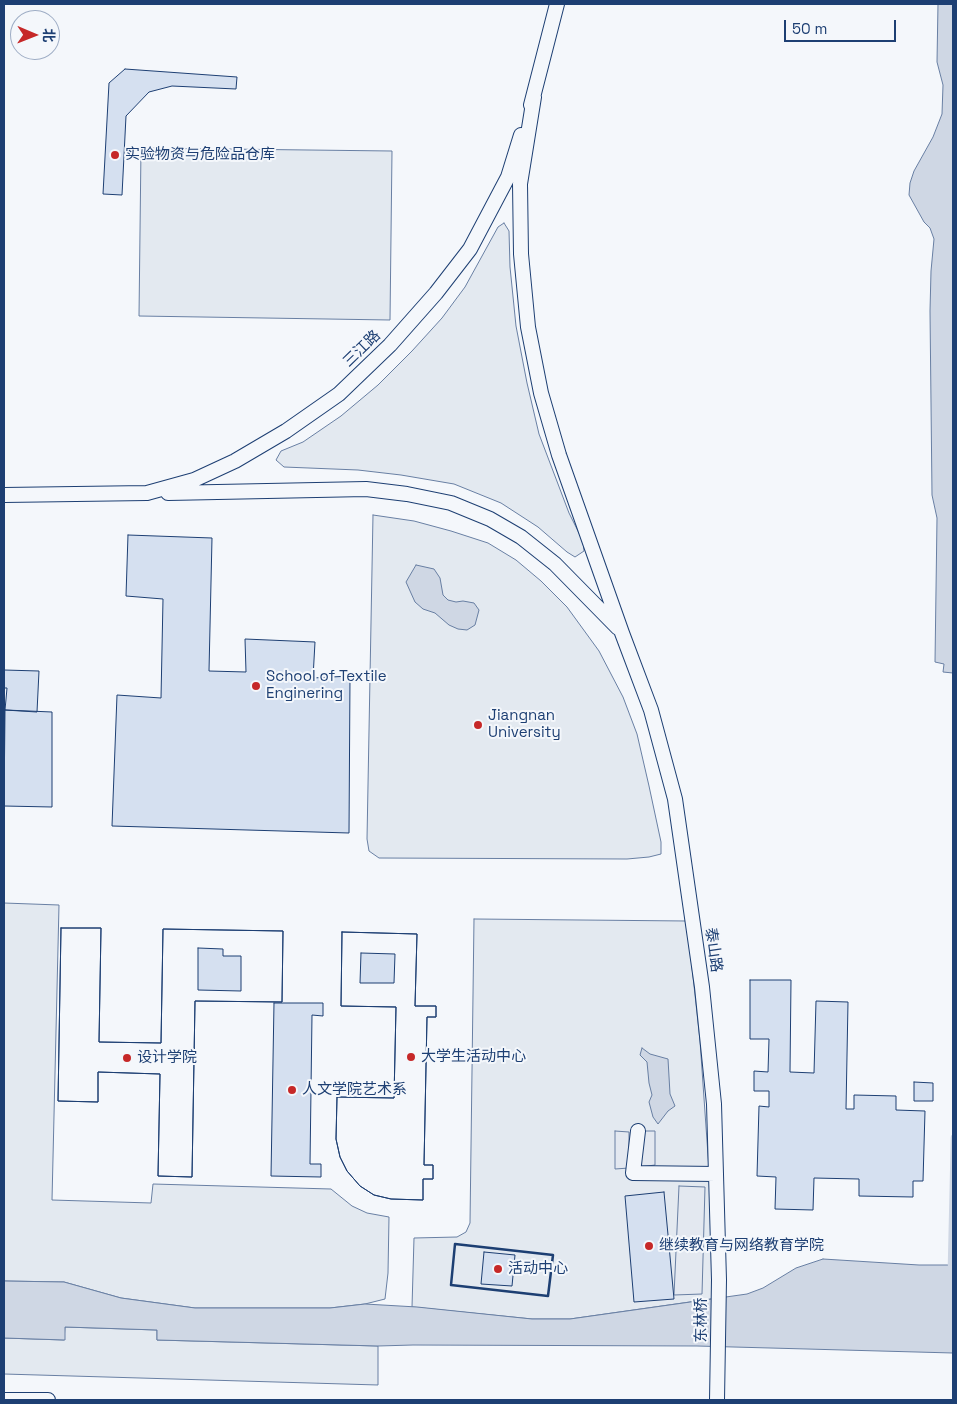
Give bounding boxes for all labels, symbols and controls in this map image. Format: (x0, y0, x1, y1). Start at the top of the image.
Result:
north arrow (10, 10, 60, 60)
scale bar (787, 10, 900, 42)
text: 50 m (792, 19, 827, 38)
text: 北 (40, 28, 58, 42)
place label: 实验物资与危险品仓库 (125, 146, 275, 164)
marker: 实验物资与危险品仓库 (109, 149, 121, 161)
street label: 三江路 (340, 327, 384, 371)
place label: School of Textile Enginering (266, 668, 387, 703)
marker: School of Textile Enginering (250, 680, 262, 692)
place label: Jiangnan University (488, 707, 561, 742)
marker: Jiangnan University (472, 719, 484, 731)
street label: 泰山路 (701, 926, 725, 974)
place label: 大学生活动中心 (421, 1048, 526, 1066)
place label: 设计学院 (137, 1049, 197, 1067)
marker: 大学生活动中心 (405, 1051, 417, 1063)
marker: 设计学院 (121, 1052, 133, 1064)
place label: 人文学院艺术系 (302, 1081, 407, 1099)
marker: 人文学院艺术系 (286, 1084, 298, 1096)
place label: 继续教育与网络教育学院 (659, 1237, 824, 1255)
marker: 继续教育与网络教育学院 (643, 1240, 655, 1252)
place label: 活动中心 (508, 1260, 568, 1278)
marker: 活动中心 (492, 1263, 504, 1275)
street label: 东林桥 (693, 1298, 711, 1342)

